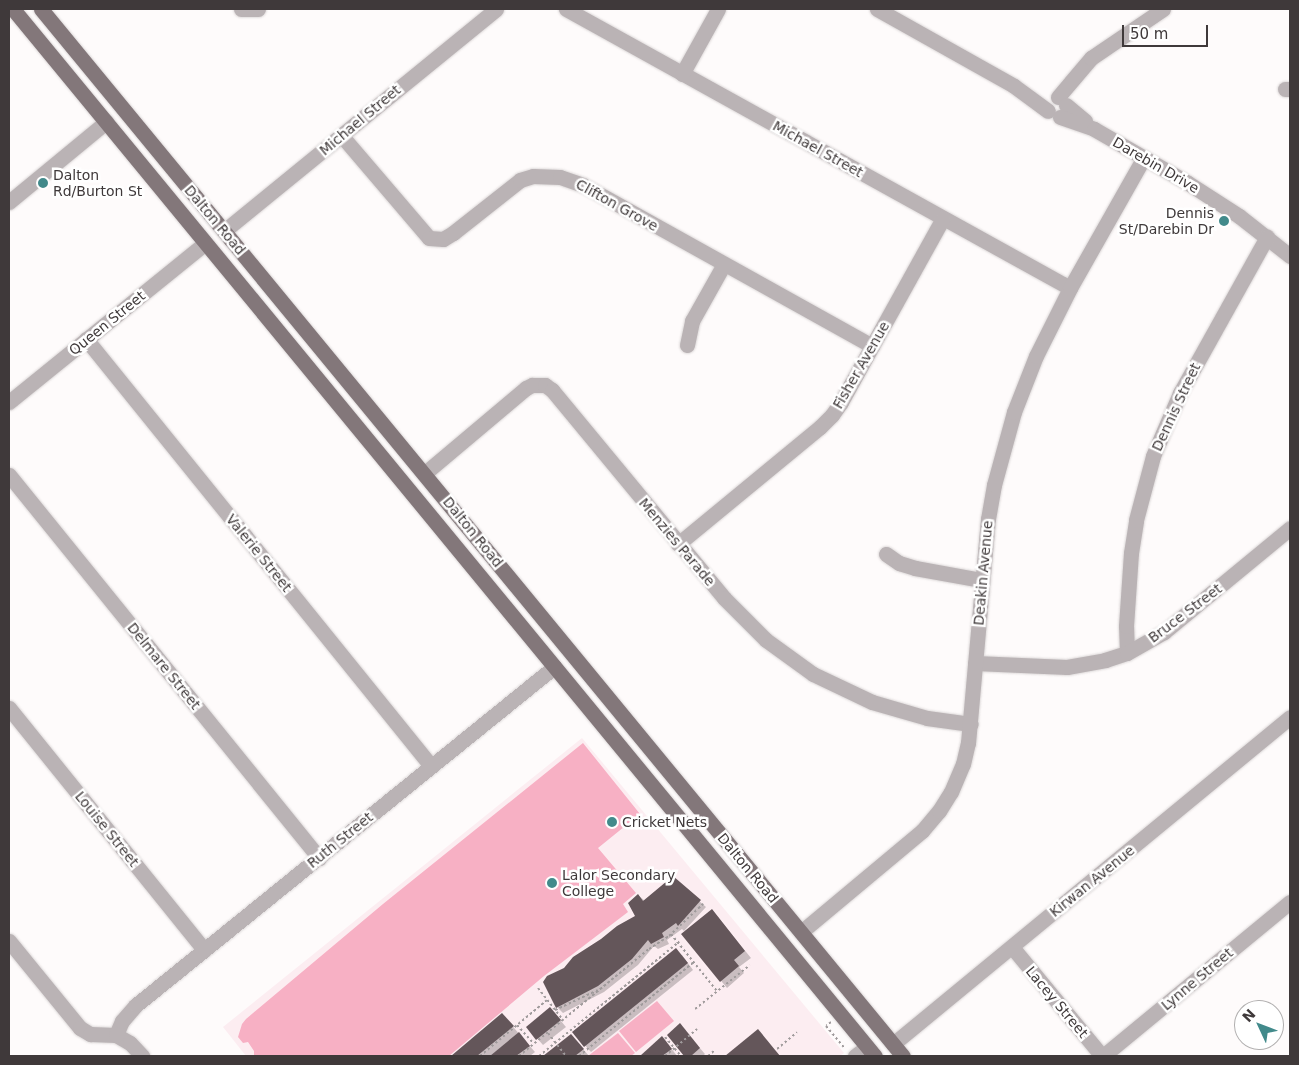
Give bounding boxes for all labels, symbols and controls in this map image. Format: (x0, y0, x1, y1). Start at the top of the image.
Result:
scale bar (1124, 15, 1210, 47)
text: 50 m (1130, 25, 1168, 43)
street label: Michael Street (316, 81, 404, 159)
street label: Michael Street (770, 117, 866, 181)
street label: Darebin Drive (1110, 134, 1202, 196)
place label: Dalton Rd/Burton St (53, 167, 142, 200)
street label: Clifton Grove (573, 176, 661, 234)
marker: Dalton Rd/Burton St (37, 177, 49, 189)
street label: Dalton Road (181, 182, 249, 258)
place label: Dennis St/Darebin Dr (1119, 205, 1214, 238)
marker: Dennis St/Darebin Dr (1218, 215, 1230, 227)
street label: Queen Street (66, 287, 148, 359)
street label: Fisher Avenue (829, 318, 893, 412)
street label: Dennis Street (1148, 360, 1204, 454)
street label: Dalton Road (439, 493, 507, 571)
street label: Menzies Parade (635, 495, 719, 589)
street label: Valerie Street (223, 511, 295, 595)
street label: Deakin Avenue (970, 520, 996, 626)
street label: Bruce Street (1145, 580, 1225, 646)
street label: Delmare Street (124, 619, 204, 713)
street label: Louise Street (72, 788, 142, 870)
street label: Ruth Street (304, 809, 376, 871)
place label: Cricket Nets (622, 814, 707, 830)
marker: Cricket Nets (606, 816, 618, 828)
street label: Dalton Road (714, 830, 782, 906)
street label: Kirwan Avenue (1046, 842, 1138, 920)
place label: Lalor Secondary College (562, 867, 675, 900)
marker: Lalor Secondary College (546, 877, 558, 889)
street label: Lynne Street (1158, 944, 1236, 1014)
street label: Lacey Street (1022, 963, 1092, 1041)
north arrow (1234, 1000, 1284, 1050)
text: N (1239, 1006, 1259, 1025)

